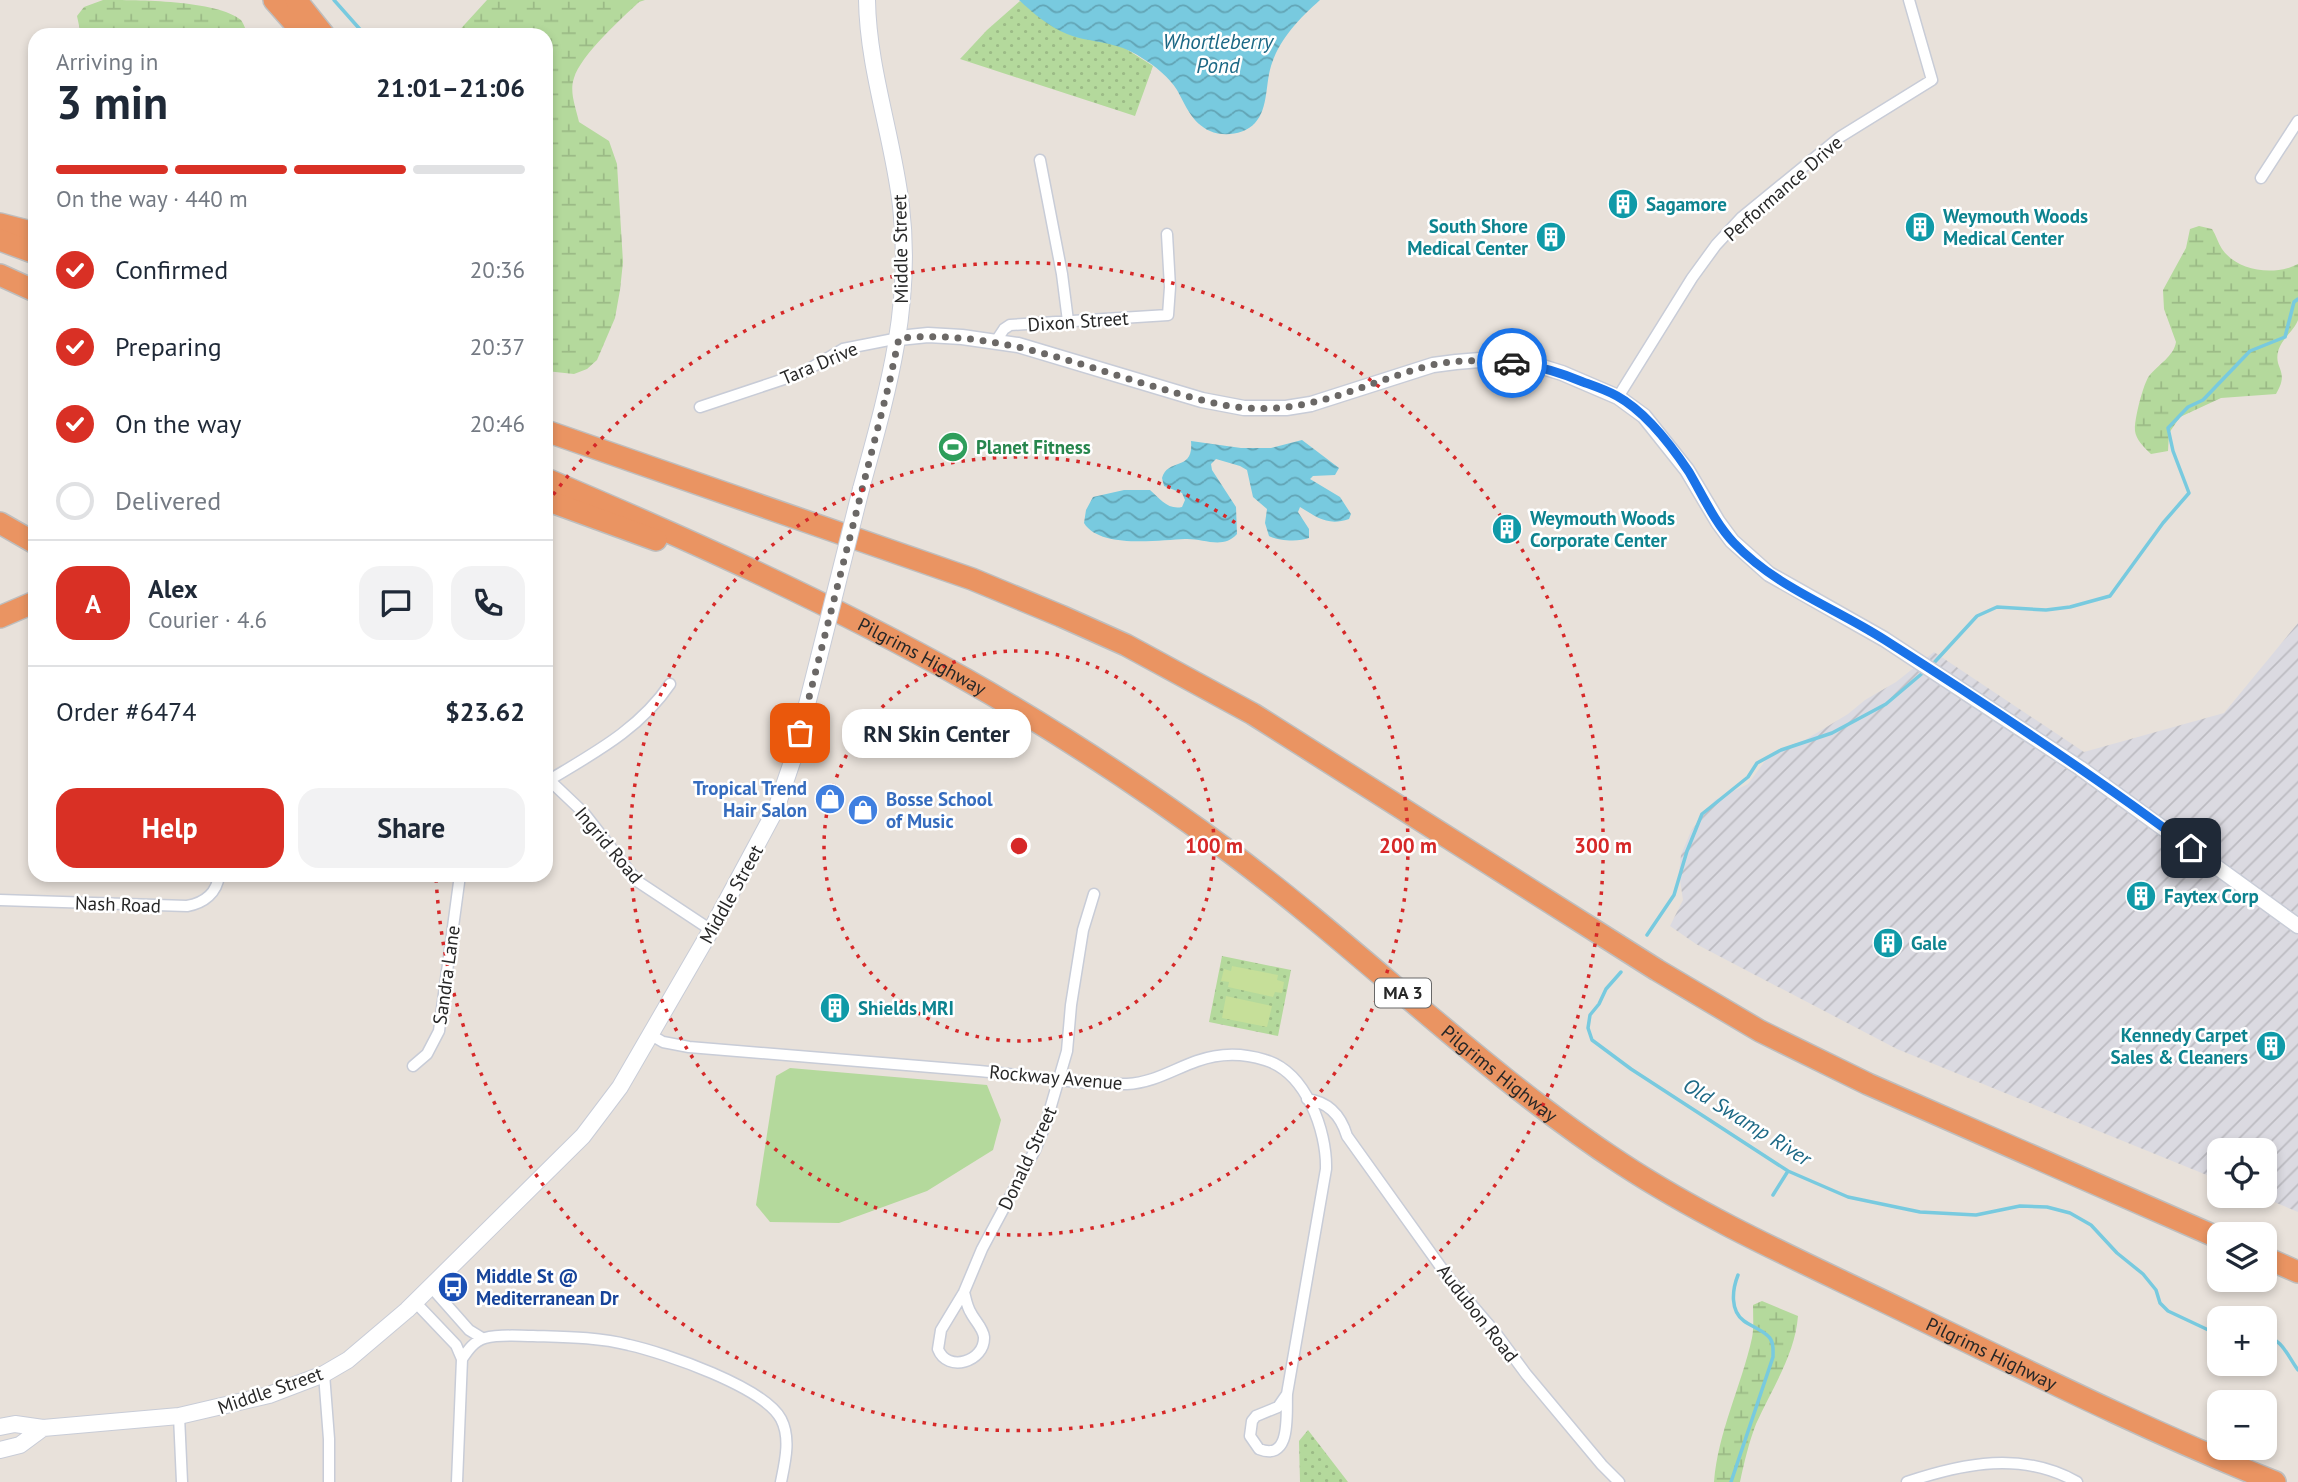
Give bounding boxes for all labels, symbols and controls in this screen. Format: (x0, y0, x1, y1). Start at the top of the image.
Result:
water label: Whortleberry Pond (1163, 28, 1275, 79)
text: Arriving in (56, 47, 158, 76)
text: 21:01–21:06 (376, 71, 525, 104)
text: 3 min (56, 72, 168, 132)
street label: Performance Drive (1719, 130, 1847, 246)
text: On the way · 440 m (56, 184, 248, 213)
building icon: Sagamore (1606, 187, 1640, 221)
place label: Sagamore (1646, 192, 1727, 216)
street label: Middle Street (887, 194, 913, 304)
place label: Weymouth Woods Medical Center (1943, 204, 2088, 250)
building icon: Weymouth Woods Medical Center (1903, 210, 1937, 244)
place label: South Shore Medical Center (1407, 214, 1528, 260)
building icon: South Shore Medical Center (1534, 220, 1568, 254)
icon: check (56, 251, 94, 289)
text: Confirmed (115, 253, 228, 286)
text: 20:36 (470, 255, 525, 284)
street label: Dixon Street (1027, 305, 1130, 336)
icon: check (56, 328, 94, 366)
courier (1477, 328, 1547, 398)
text: Preparing (115, 330, 222, 363)
text: 20:37 (470, 332, 525, 361)
street label: Tara Drive (777, 336, 861, 390)
icon: car (1493, 344, 1531, 382)
icon: check (56, 405, 94, 443)
text: On the way (115, 407, 241, 440)
text: 20:46 (470, 409, 525, 438)
sports icon: Planet Fitness (936, 430, 970, 464)
place label: Planet Fitness (976, 435, 1091, 459)
text: Delivered (115, 484, 221, 517)
place label: Weymouth Woods Corporate Center (1530, 506, 1675, 552)
building icon: Weymouth Woods Corporate Center (1490, 512, 1524, 546)
button: chat (359, 566, 433, 640)
button: phone (451, 566, 525, 640)
text: Alex (148, 572, 198, 605)
text: A (85, 587, 101, 620)
text: Courier · 4.6 (148, 605, 267, 634)
street label: Pilgrims Highway (854, 612, 991, 701)
text: Order #6474 (56, 695, 196, 728)
text: $23.62 (445, 695, 525, 728)
pin (770, 703, 830, 763)
callout: RN Skin Center (842, 708, 1031, 758)
icon: bag (781, 714, 819, 752)
text: RN Skin Center (863, 719, 1010, 748)
place label: Tropical Trend Hair Salon (693, 776, 807, 822)
shop icon: Tropical Trend Hair Salon (813, 782, 847, 816)
place label: Bosse School of Music (886, 787, 993, 833)
button: Help (56, 788, 284, 868)
button: Share (298, 788, 525, 868)
shop icon: Bosse School of Music (846, 793, 880, 827)
street label: Ingrid Road (570, 802, 648, 888)
pin (2161, 818, 2221, 878)
icon: home (2172, 829, 2210, 867)
text: 100 m (1185, 832, 1243, 859)
text: 200 m (1379, 832, 1437, 859)
text: 300 m (1574, 832, 1632, 859)
centre of rings (1007, 834, 1031, 858)
street label: Middle Street (694, 840, 768, 948)
building icon: Faytex Corp (2124, 879, 2158, 913)
place label: Faytex Corp (2164, 884, 2259, 908)
street label: Nash Road (75, 891, 161, 917)
street label: Sandra Lane (427, 924, 465, 1026)
building icon: Gale (1871, 926, 1905, 960)
place label: Gale (1911, 931, 1947, 955)
road number: MA 3 (1375, 978, 1431, 1008)
building icon: Shields MRI (818, 991, 852, 1025)
place label: Shields MRI (858, 996, 954, 1020)
street label: Pilgrims Highway (1437, 1019, 1563, 1127)
place label: Kennedy Carpet Sales & Cleaners (2110, 1023, 2248, 1069)
building icon: Kennedy Carpet Sales & Cleaners (2254, 1029, 2288, 1063)
street label: Rockway Avenue (988, 1059, 1124, 1095)
water label: Old Swamp River (1678, 1072, 1818, 1173)
street label: Donald Street (993, 1102, 1062, 1214)
map controls (2207, 1138, 2277, 1460)
button: locate (2207, 1138, 2277, 1208)
button: layers (2207, 1222, 2277, 1292)
street label: Audubon Road (1432, 1259, 1524, 1367)
place label: Middle St @ Mediterranean Dr (476, 1264, 619, 1310)
bus stop icon: Middle St @ Mediterranean Dr (436, 1270, 470, 1304)
button: + (2207, 1306, 2277, 1376)
street label: Pilgrims Highway (1922, 1312, 2061, 1395)
street label: Middle Street (214, 1361, 326, 1419)
button: − (2207, 1390, 2277, 1460)

